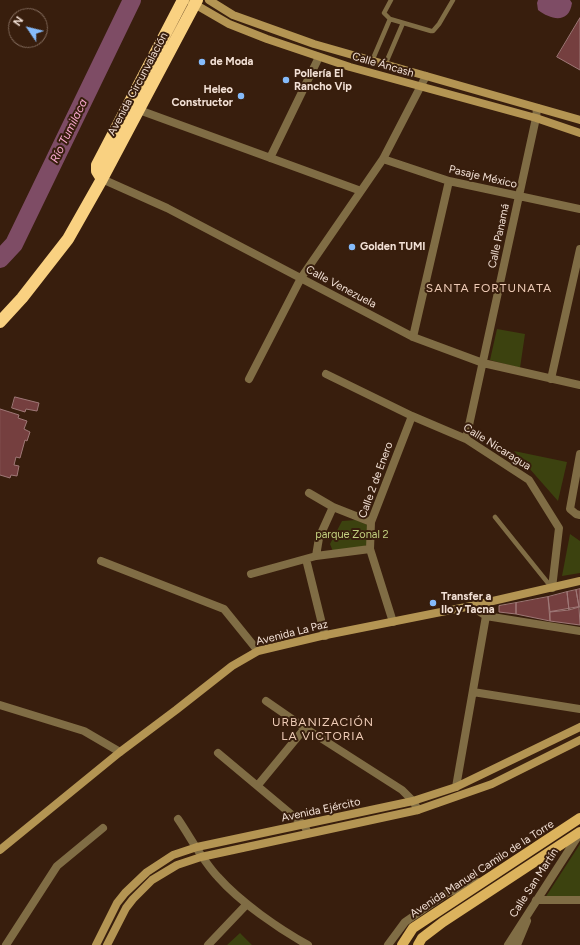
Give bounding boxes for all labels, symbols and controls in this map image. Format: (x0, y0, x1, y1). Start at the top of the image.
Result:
north arrow (8, 8, 48, 48)
text: N (11, 14, 26, 29)
street label: Avenida Circunvalación (105, 30, 171, 138)
street label: Calle Áncash (351, 50, 415, 80)
place label: de Moda (210, 55, 253, 69)
marker: de Moda (197, 57, 207, 67)
place label: Pollería El Rancho Vip (294, 67, 352, 93)
marker: Pollería El Rancho Vip (281, 75, 291, 85)
place label: Heleo Constructor (172, 83, 233, 109)
marker: Heleo Constructor (236, 91, 246, 101)
water label: Río Tumilaca (47, 97, 91, 165)
street label: Pasaje México (448, 163, 518, 191)
street label: Calle Panamá (486, 203, 512, 269)
place label: Golden TUMI (360, 240, 426, 254)
marker: Golden TUMI (347, 242, 357, 252)
street label: Calle Venezuela (303, 263, 379, 311)
district label: SANTA FORTUNATA (426, 281, 552, 295)
street label: Calle Nicaragua (461, 421, 533, 473)
street label: Calle 2 de Enero (356, 440, 396, 520)
park label: parque Zonal 2 (315, 528, 389, 542)
place label: Transfer a Ilo y Tacna (441, 590, 495, 616)
marker: Transfer a Ilo y Tacna (428, 598, 438, 608)
street label: Avenida La Paz (255, 618, 329, 648)
district label: URBANIZACIÓN LA VICTORIA (272, 715, 374, 743)
street label: Avenida Ejército (280, 795, 362, 825)
street label: Avenida Manuel Camilo de la Torre (408, 817, 556, 921)
street label: Calle San Martín (507, 846, 561, 920)

